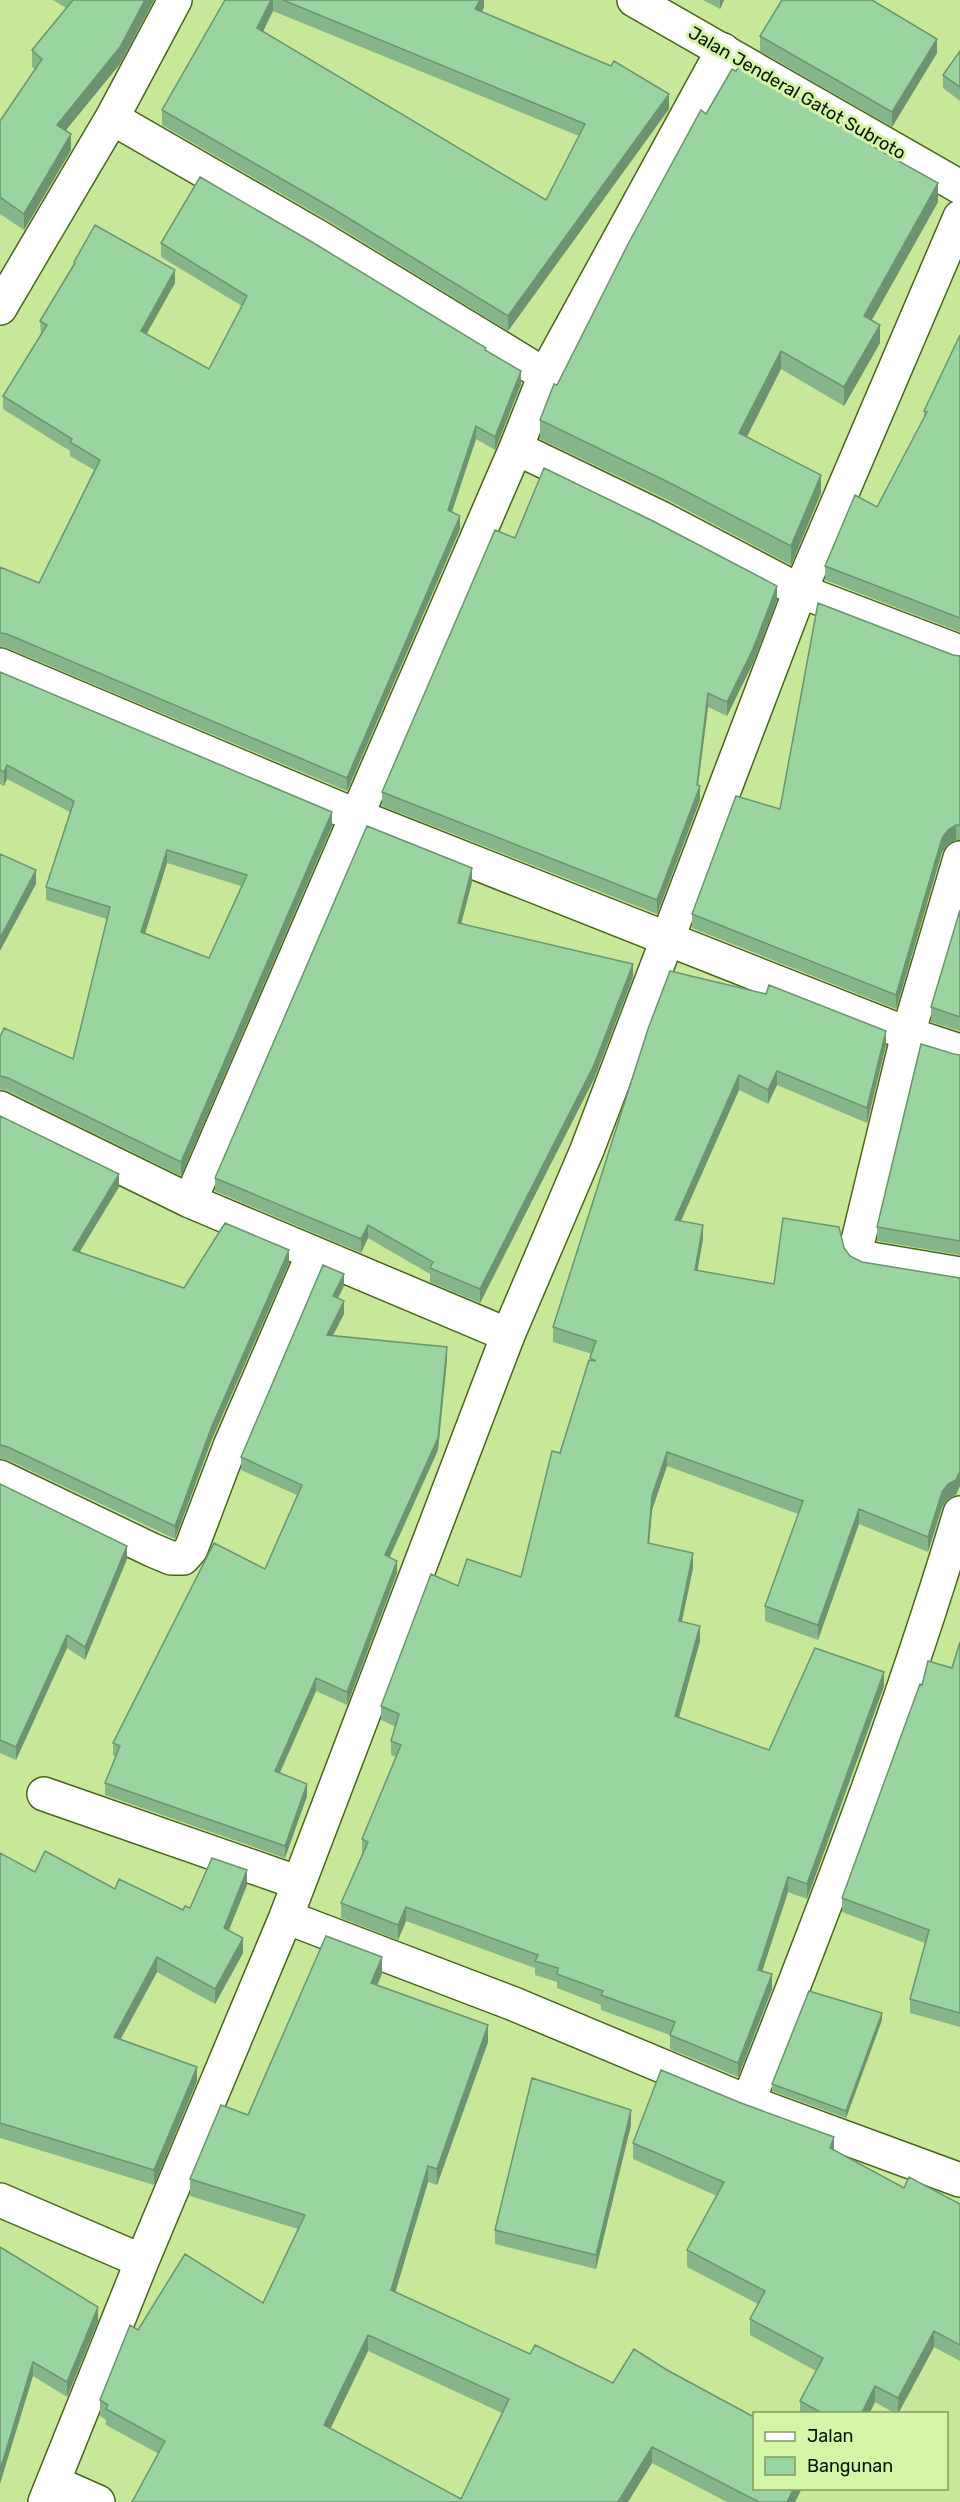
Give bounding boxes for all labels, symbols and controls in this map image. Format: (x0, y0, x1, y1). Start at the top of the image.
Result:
street label: Jalan Jenderal Gatot Subroto (684, 22, 910, 164)
legend (753, 2412, 948, 2490)
text: Jalan (807, 2425, 854, 2447)
text: Bangunan (807, 2455, 893, 2477)

